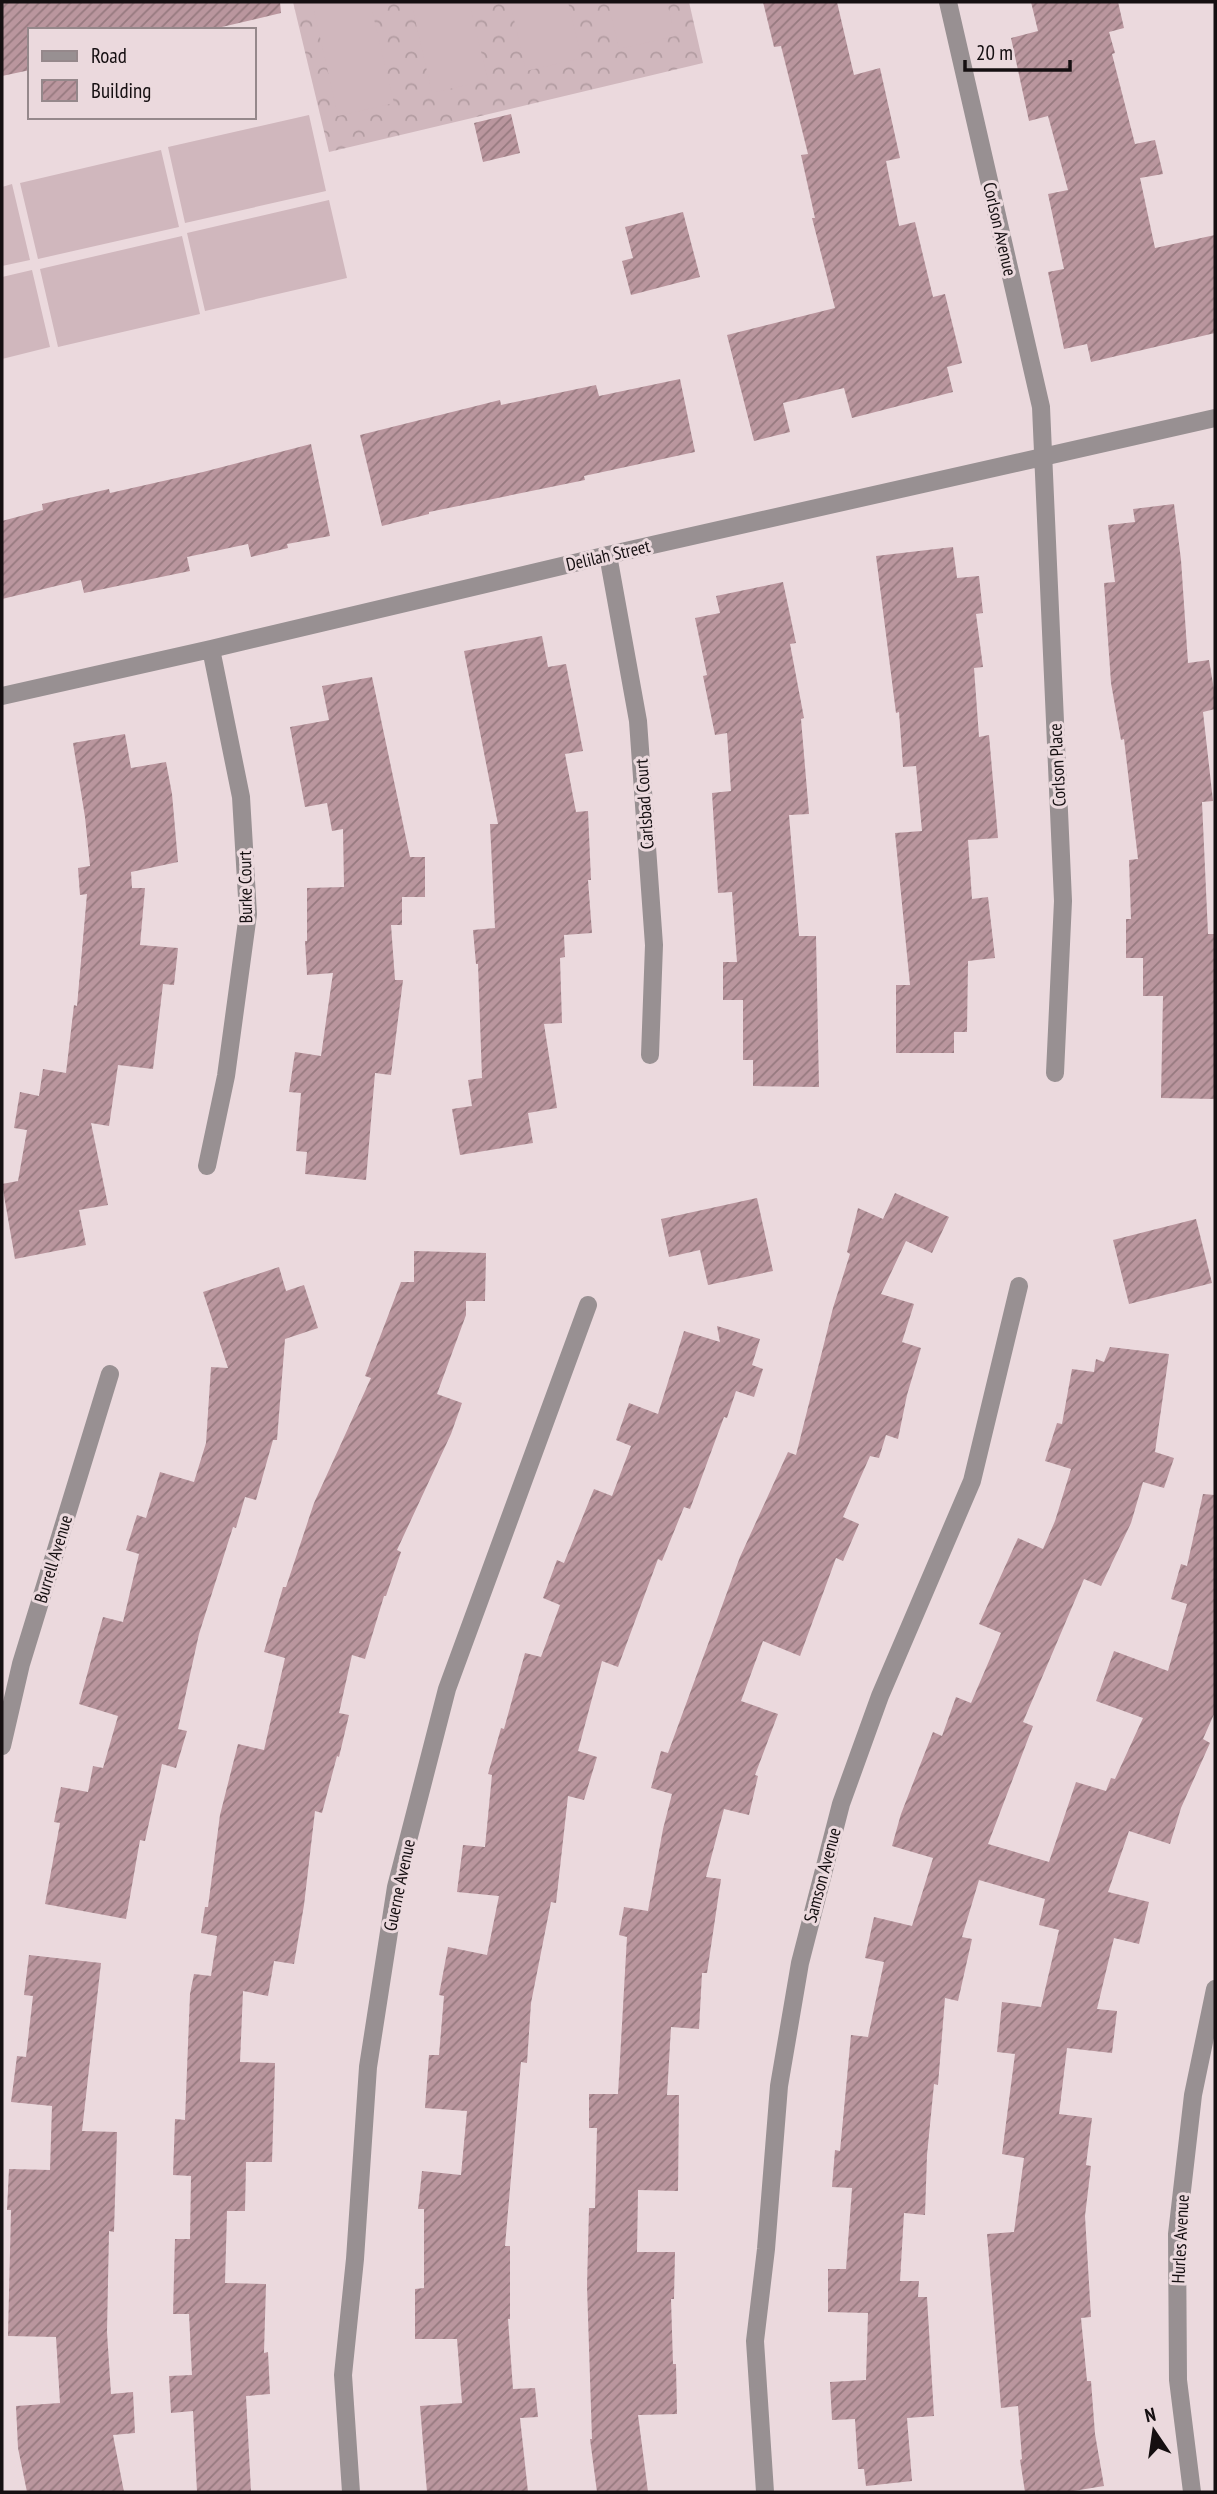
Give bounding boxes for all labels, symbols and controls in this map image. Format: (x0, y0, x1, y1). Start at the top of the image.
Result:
legend (28, 28, 256, 119)
scale bar (965, 28, 1070, 72)
text: 20 m (976, 39, 1013, 66)
text: Road (91, 42, 127, 69)
text: Building (91, 77, 151, 104)
street label: Corlson Avenue (978, 180, 1022, 278)
street label: Delilah Street (564, 534, 652, 576)
street label: Corlson Place (1043, 723, 1071, 807)
street label: Carlsbad Court (629, 758, 659, 850)
street label: Burke Court (233, 850, 257, 924)
street label: Burrell Avenue (29, 1512, 77, 1606)
street label: Samson Avenue (798, 1825, 846, 1925)
street label: Guerne Avenue (378, 1837, 420, 1933)
street label: Hurles Avenue (1166, 2194, 1194, 2284)
north arrow (1119, 2396, 1189, 2466)
text: N (1142, 2402, 1158, 2427)

